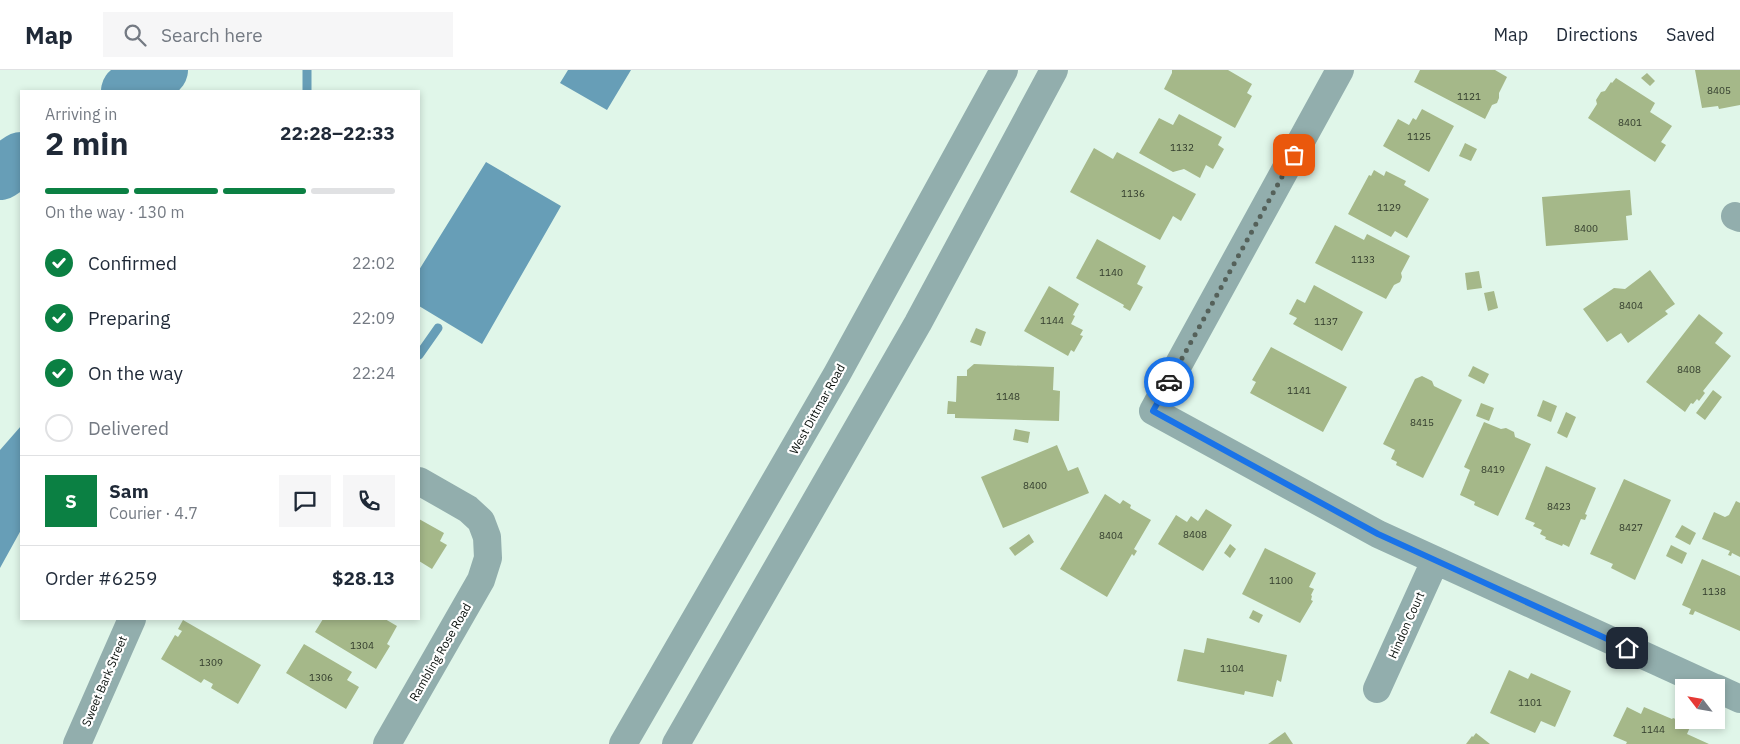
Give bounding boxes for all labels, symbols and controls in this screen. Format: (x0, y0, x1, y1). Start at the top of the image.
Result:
search box (103, 12, 453, 57)
text: Map (25, 19, 73, 51)
icon: search (121, 21, 149, 49)
text: Search here (161, 23, 263, 47)
text: Map (1493, 23, 1528, 46)
text: Directions (1556, 23, 1638, 46)
text: Saved (1666, 23, 1715, 46)
house number: 8405 (1707, 84, 1731, 97)
house number: 1121 (1457, 90, 1481, 103)
text: Arriving in (45, 104, 117, 124)
house number: 8401 (1618, 116, 1642, 129)
text: 22:28–22:33 (280, 121, 395, 145)
text: 2 min (45, 122, 129, 164)
house number: 1125 (1407, 130, 1431, 143)
pin (1273, 134, 1315, 176)
house number: 1132 (1170, 141, 1194, 154)
icon: bag (1280, 141, 1308, 169)
house number: 1136 (1121, 187, 1145, 200)
house number: 1129 (1377, 201, 1401, 214)
text: On the way · 130 m (45, 202, 184, 222)
house number: 8400 (1574, 222, 1598, 235)
icon: check (45, 249, 73, 277)
text: Confirmed (88, 251, 177, 275)
text: 22:02 (352, 253, 395, 273)
house number: 1133 (1351, 253, 1375, 266)
house number: 1140 (1099, 266, 1123, 279)
house number: 8404 (1619, 299, 1643, 312)
icon: check (45, 304, 73, 332)
text: Preparing (88, 306, 170, 330)
text: 22:09 (352, 308, 395, 328)
house number: 1144 (1040, 314, 1064, 327)
house number: 1137 (1314, 315, 1338, 328)
courier (1144, 357, 1194, 407)
icon: check (45, 359, 73, 387)
text: On the way (88, 361, 183, 385)
street label: West Dittmar Road (786, 361, 848, 457)
text: 22:24 (352, 363, 395, 383)
house number: 8408 (1677, 363, 1701, 376)
icon: car (1155, 368, 1183, 396)
house number: 1141 (1287, 384, 1311, 397)
house number: 1148 (996, 390, 1020, 403)
text: Delivered (88, 416, 169, 440)
house number: 8415 (1410, 416, 1434, 429)
house number: 8419 (1481, 463, 1505, 476)
button: chat (279, 475, 331, 527)
button: phone (343, 475, 395, 527)
text: Sam (109, 479, 149, 503)
house number: 8400 (1023, 479, 1047, 492)
text: S (65, 489, 77, 513)
house number: 8423 (1547, 500, 1571, 513)
text: Courier · 4.7 (109, 503, 198, 523)
house number: 8427 (1619, 521, 1643, 534)
house number: 8408 (1183, 528, 1207, 541)
house number: 8404 (1099, 529, 1123, 542)
text: Order #6259 (45, 566, 157, 590)
text: $28.13 (332, 566, 395, 590)
house number: 1100 (1269, 574, 1293, 587)
house number: 1138 (1702, 585, 1726, 598)
street label: Hindon Court (1385, 589, 1427, 661)
street label: Rambling Rose Road (406, 600, 474, 704)
pin (1606, 627, 1648, 669)
street label: Sweet Bark Street (78, 633, 130, 729)
icon: home (1613, 634, 1641, 662)
house number: 1304 (350, 639, 374, 652)
house number: 1309 (199, 656, 223, 669)
house number: 1104 (1220, 662, 1244, 675)
house number: 1306 (309, 671, 333, 684)
north arrow (1675, 679, 1725, 729)
map controls (1675, 679, 1725, 729)
house number: 1101 (1518, 696, 1542, 709)
house number: 1144 (1641, 723, 1665, 736)

